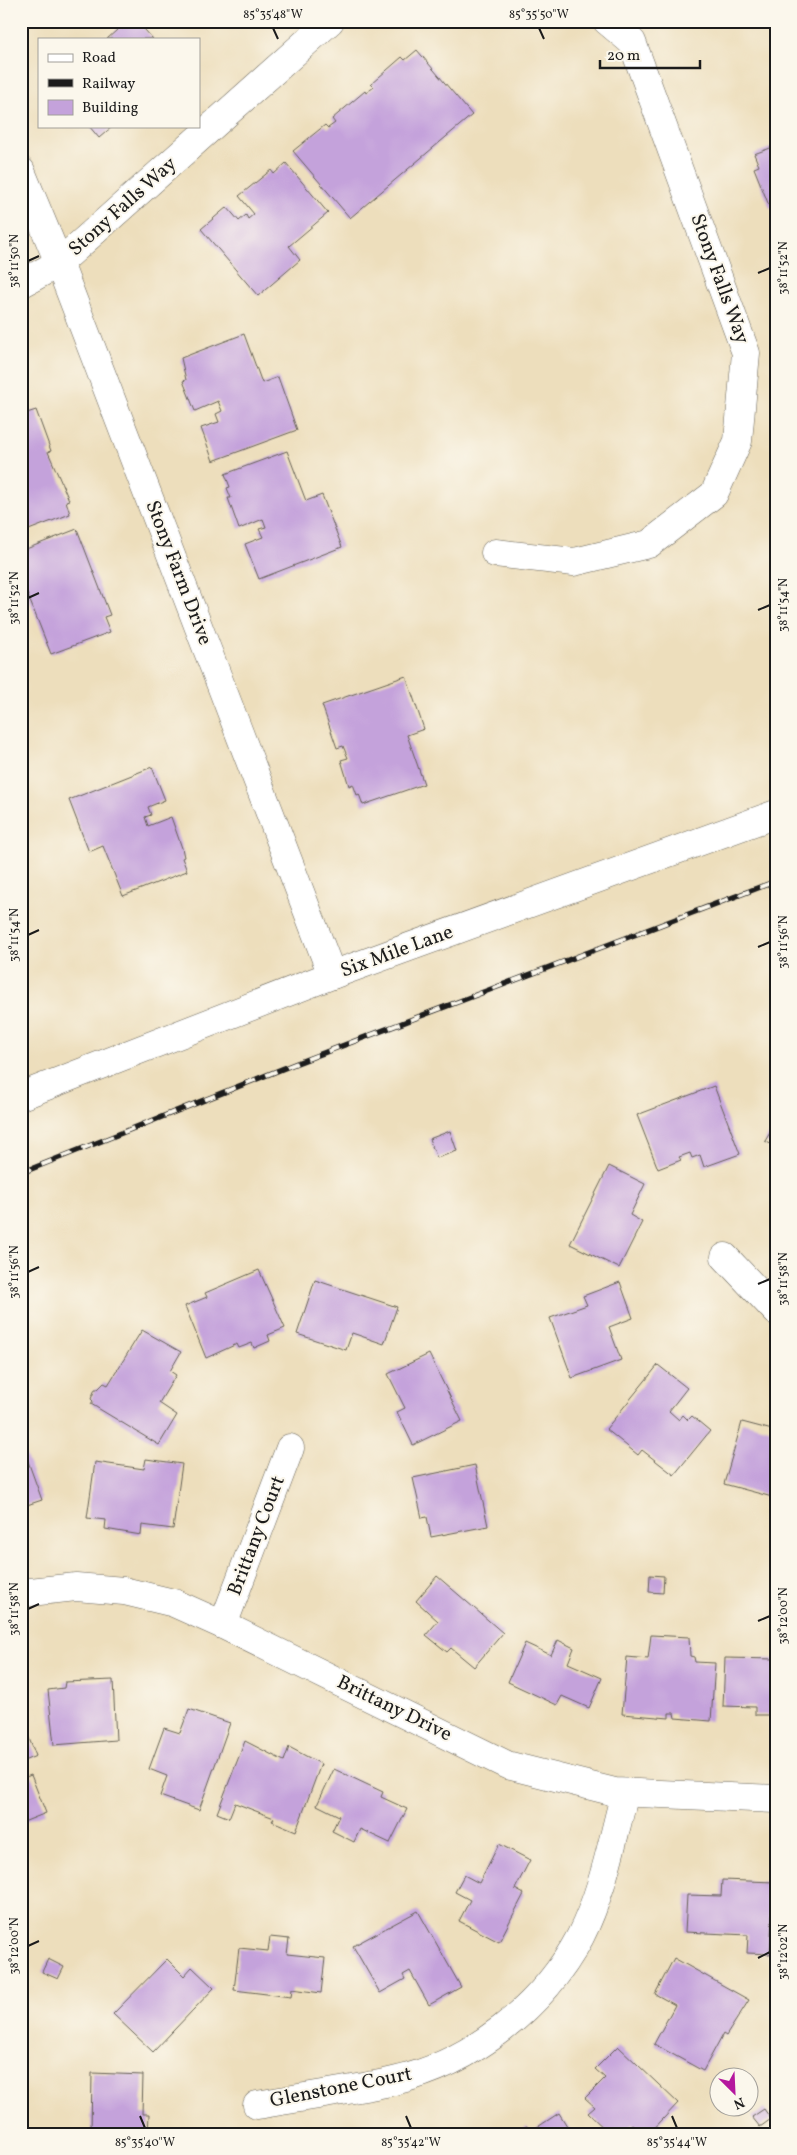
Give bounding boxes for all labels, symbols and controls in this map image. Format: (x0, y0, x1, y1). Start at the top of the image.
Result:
text: 85°35'48"W (243, 7, 303, 23)
text: 85°35'50"W (509, 7, 569, 23)
legend (38, 38, 200, 128)
scale bar (600, 38, 700, 70)
text: 20 m (607, 46, 640, 67)
text: Road (82, 48, 116, 69)
text: Railway (82, 74, 135, 95)
text: Building (82, 98, 139, 119)
street label: Stony Falls Way (63, 151, 183, 263)
street label: Stony Falls Way (682, 210, 756, 348)
text: 38°11'50"N (7, 234, 23, 288)
text: 38°11'52"N (776, 241, 792, 295)
street label: Stony Farm Drive (138, 497, 218, 649)
text: 38°11'52"N (7, 571, 23, 625)
text: 38°11'54"N (776, 578, 792, 632)
text: 38°11'54"N (7, 908, 23, 962)
text: 38°11'56"N (776, 915, 792, 969)
street label: Six Mile Lane (337, 919, 457, 985)
text: 38°11'56"N (7, 1245, 23, 1299)
text: 38°11'58"N (776, 1252, 792, 1306)
street label: Brittany Court (221, 1472, 293, 1600)
text: 38°11'58"N (7, 1582, 23, 1636)
text: 38°12'00"N (776, 1587, 792, 1645)
street label: Brittany Drive (332, 1669, 456, 1749)
text: 38°12'00"N (7, 1917, 23, 1975)
text: 38°12'02"N (776, 1924, 792, 1980)
street label: Glenstone Court (268, 2061, 414, 2115)
north arrow (710, 2068, 760, 2118)
text: N (730, 2092, 747, 2113)
text: 85°35'40"W (115, 2135, 175, 2151)
text: 85°35'42"W (381, 2135, 441, 2151)
text: 85°35'44"W (647, 2135, 707, 2151)

